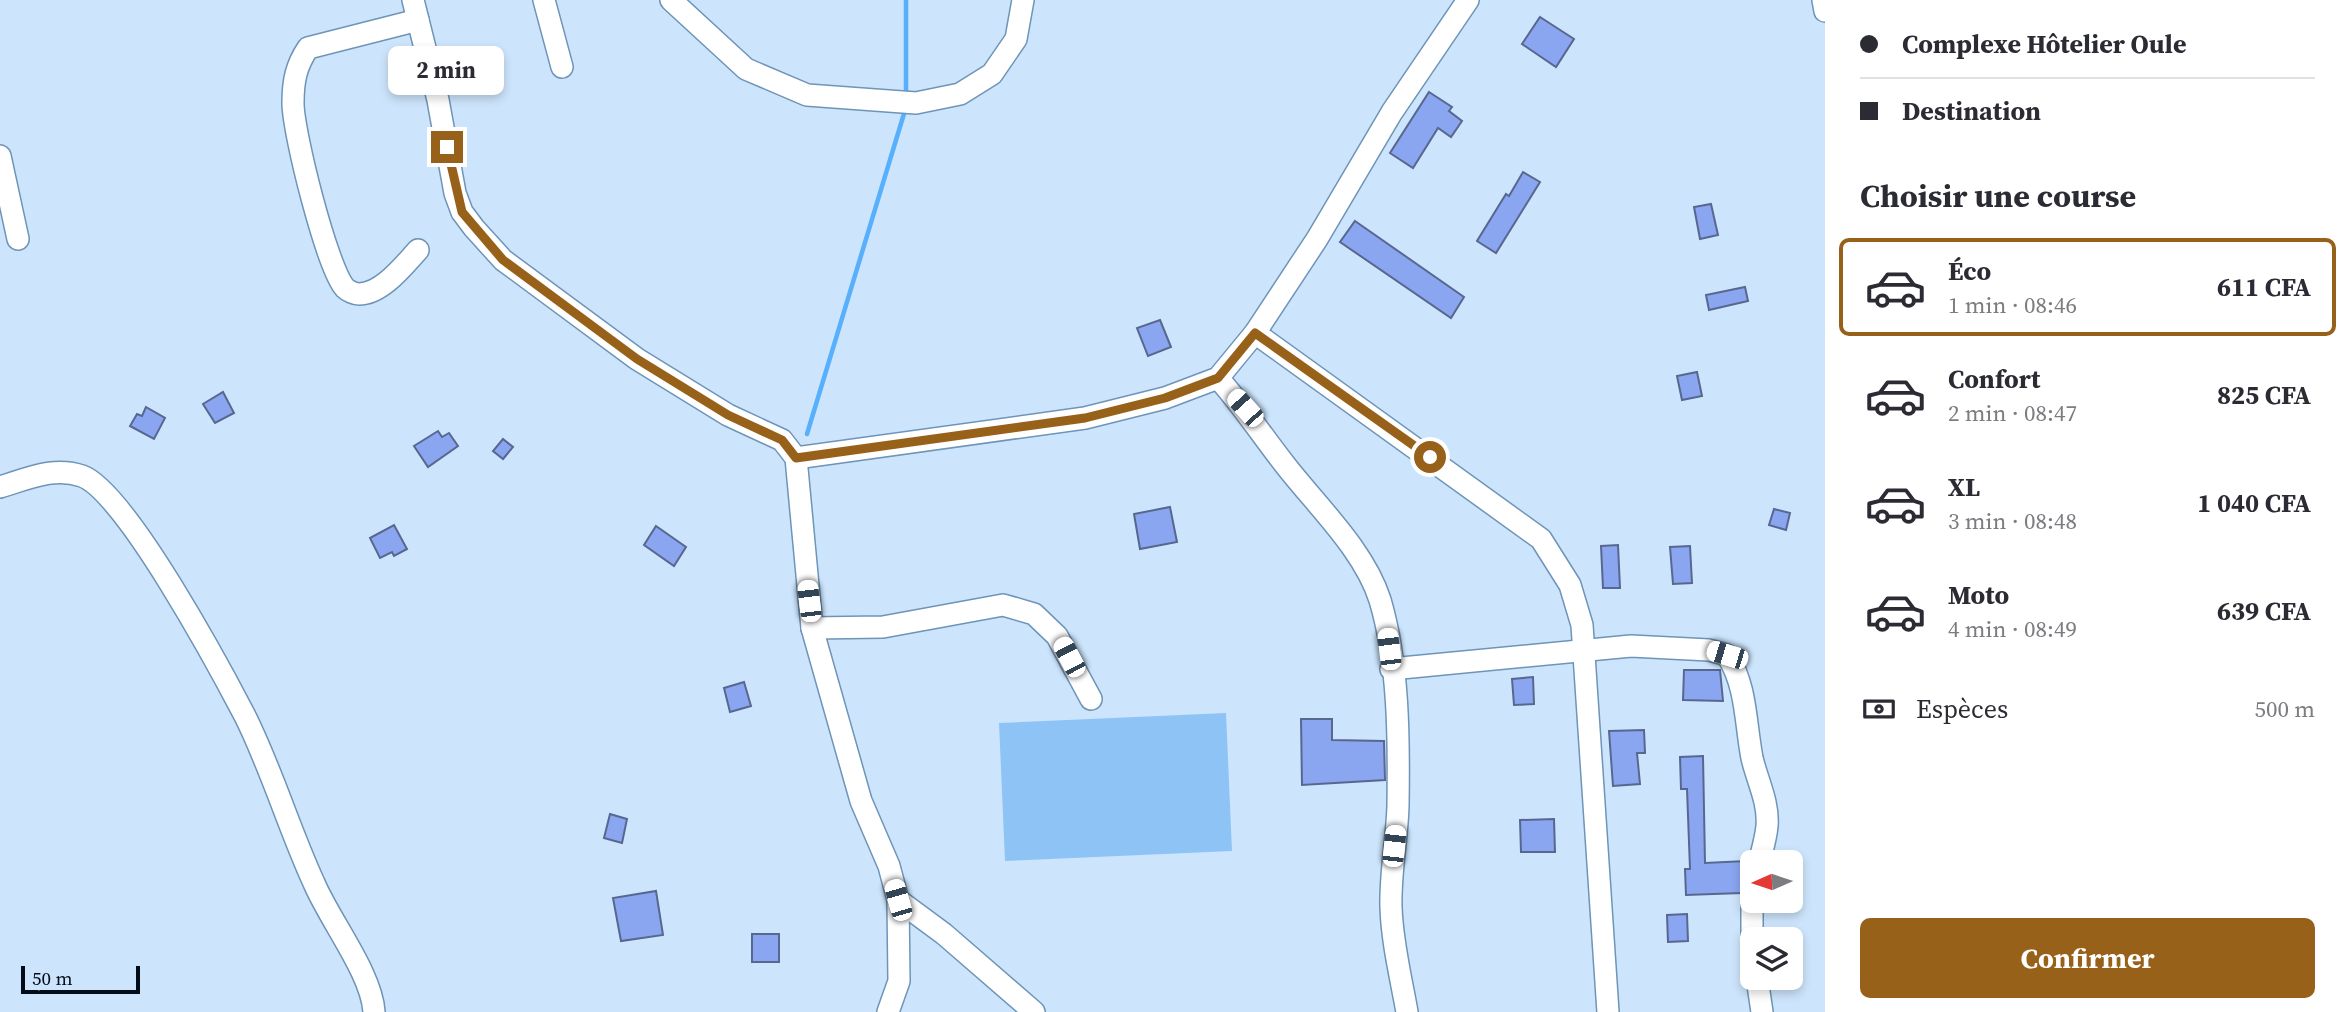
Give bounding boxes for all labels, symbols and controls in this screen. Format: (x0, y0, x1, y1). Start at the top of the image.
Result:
text: Complexe Hôtelier Oule (1902, 26, 2186, 62)
callout: 2 min (389, 46, 505, 94)
text: 2 min (416, 54, 476, 86)
text: Destination (1902, 93, 2041, 129)
route end (431, 131, 463, 163)
text: Choisir une course (1860, 174, 2136, 218)
text: Éco (1948, 253, 1991, 289)
icon: car (1864, 256, 1927, 319)
text: 611 CFA (2217, 269, 2311, 305)
text: 1 min · 08:46 (1948, 289, 2077, 321)
text: Confort (1948, 361, 2040, 397)
icon: car (1864, 364, 1927, 427)
text: 825 CFA (2217, 377, 2311, 413)
car (1224, 385, 1267, 431)
text: 2 min · 08:47 (1948, 397, 2077, 429)
route start (1414, 441, 1446, 473)
text: XL (1948, 469, 1980, 505)
icon: car (1864, 472, 1927, 535)
text: 1 040 CFA (2197, 485, 2311, 521)
text: 3 min · 08:48 (1948, 505, 2077, 537)
text: Moto (1948, 577, 2009, 613)
car (797, 579, 822, 623)
icon: car (1864, 580, 1927, 643)
text: 639 CFA (2217, 593, 2311, 629)
text: 4 min · 08:49 (1948, 613, 2077, 645)
car (1377, 627, 1402, 671)
car (1050, 634, 1089, 680)
car (1704, 639, 1751, 671)
icon: cash (1860, 690, 1898, 728)
text: Espèces (1916, 691, 2008, 727)
text: 500 m (2254, 693, 2315, 725)
car (1382, 824, 1407, 868)
north arrow (1740, 850, 1802, 914)
map controls (1740, 850, 1803, 990)
car (883, 877, 914, 923)
button: Confirmer (1860, 918, 2315, 998)
button: layers (1740, 927, 1803, 990)
scale bar (21, 963, 140, 995)
text: 50 m (32, 965, 73, 991)

